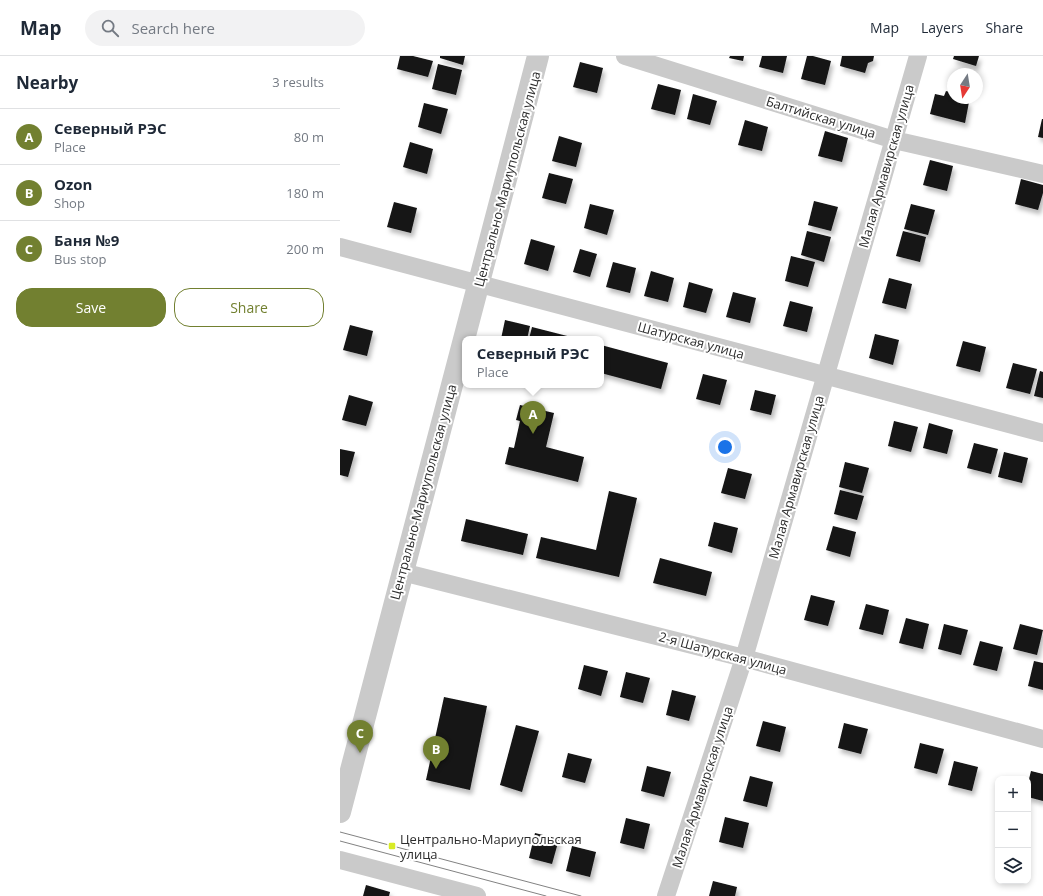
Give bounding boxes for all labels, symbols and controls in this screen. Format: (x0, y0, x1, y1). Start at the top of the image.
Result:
search box (85, 10, 365, 46)
text: Map (20, 15, 61, 41)
icon: search (99, 17, 121, 39)
text: Search here (131, 18, 215, 38)
text: Map (870, 18, 899, 37)
text: Layers (921, 18, 963, 37)
text: Share (985, 18, 1023, 37)
north arrow (947, 68, 983, 104)
street label: Центрально-Мариупольская улица (469, 69, 545, 289)
text: Nearby (16, 71, 78, 94)
text: 3 results (272, 73, 324, 91)
street label: Малая Армавирская улица (854, 82, 918, 250)
street label: Балтийская улица (764, 92, 878, 142)
text: Северный РЭС (54, 118, 167, 138)
text: A (25, 128, 33, 146)
text: 80 m (294, 128, 324, 146)
text: Place (54, 138, 86, 156)
text: Ozon (54, 174, 92, 194)
text: B (25, 184, 33, 202)
text: 180 m (286, 184, 324, 202)
text: Shop (54, 194, 85, 212)
text: Баня №9 (54, 230, 119, 250)
text: C (25, 240, 33, 258)
text: 200 m (286, 240, 324, 258)
text: Bus stop (54, 250, 107, 268)
button: Save (16, 288, 166, 327)
button: Share (174, 288, 324, 327)
street label: Шатурская улица (636, 317, 746, 363)
popup (462, 336, 604, 388)
text: Северный РЭС (477, 343, 589, 363)
text: Place (477, 363, 509, 381)
street label: Центрально-Мариупольская улица (385, 382, 461, 602)
street label: Малая Армавирская улица (764, 393, 828, 561)
pin: A (520, 401, 546, 434)
your location (715, 437, 735, 457)
street label: 2-я Шатурская улица (657, 627, 789, 679)
street label: Малая Армавирская улица (667, 704, 737, 870)
pin: C (347, 720, 373, 753)
pin: B (423, 736, 449, 769)
map controls (995, 776, 1031, 884)
button: + (995, 776, 1031, 812)
button: − (995, 812, 1031, 848)
place label: Центрально-Мариупольская улица (400, 830, 582, 863)
marker: Центрально-Мариупольская улица (387, 841, 397, 851)
button: layers (995, 848, 1031, 884)

